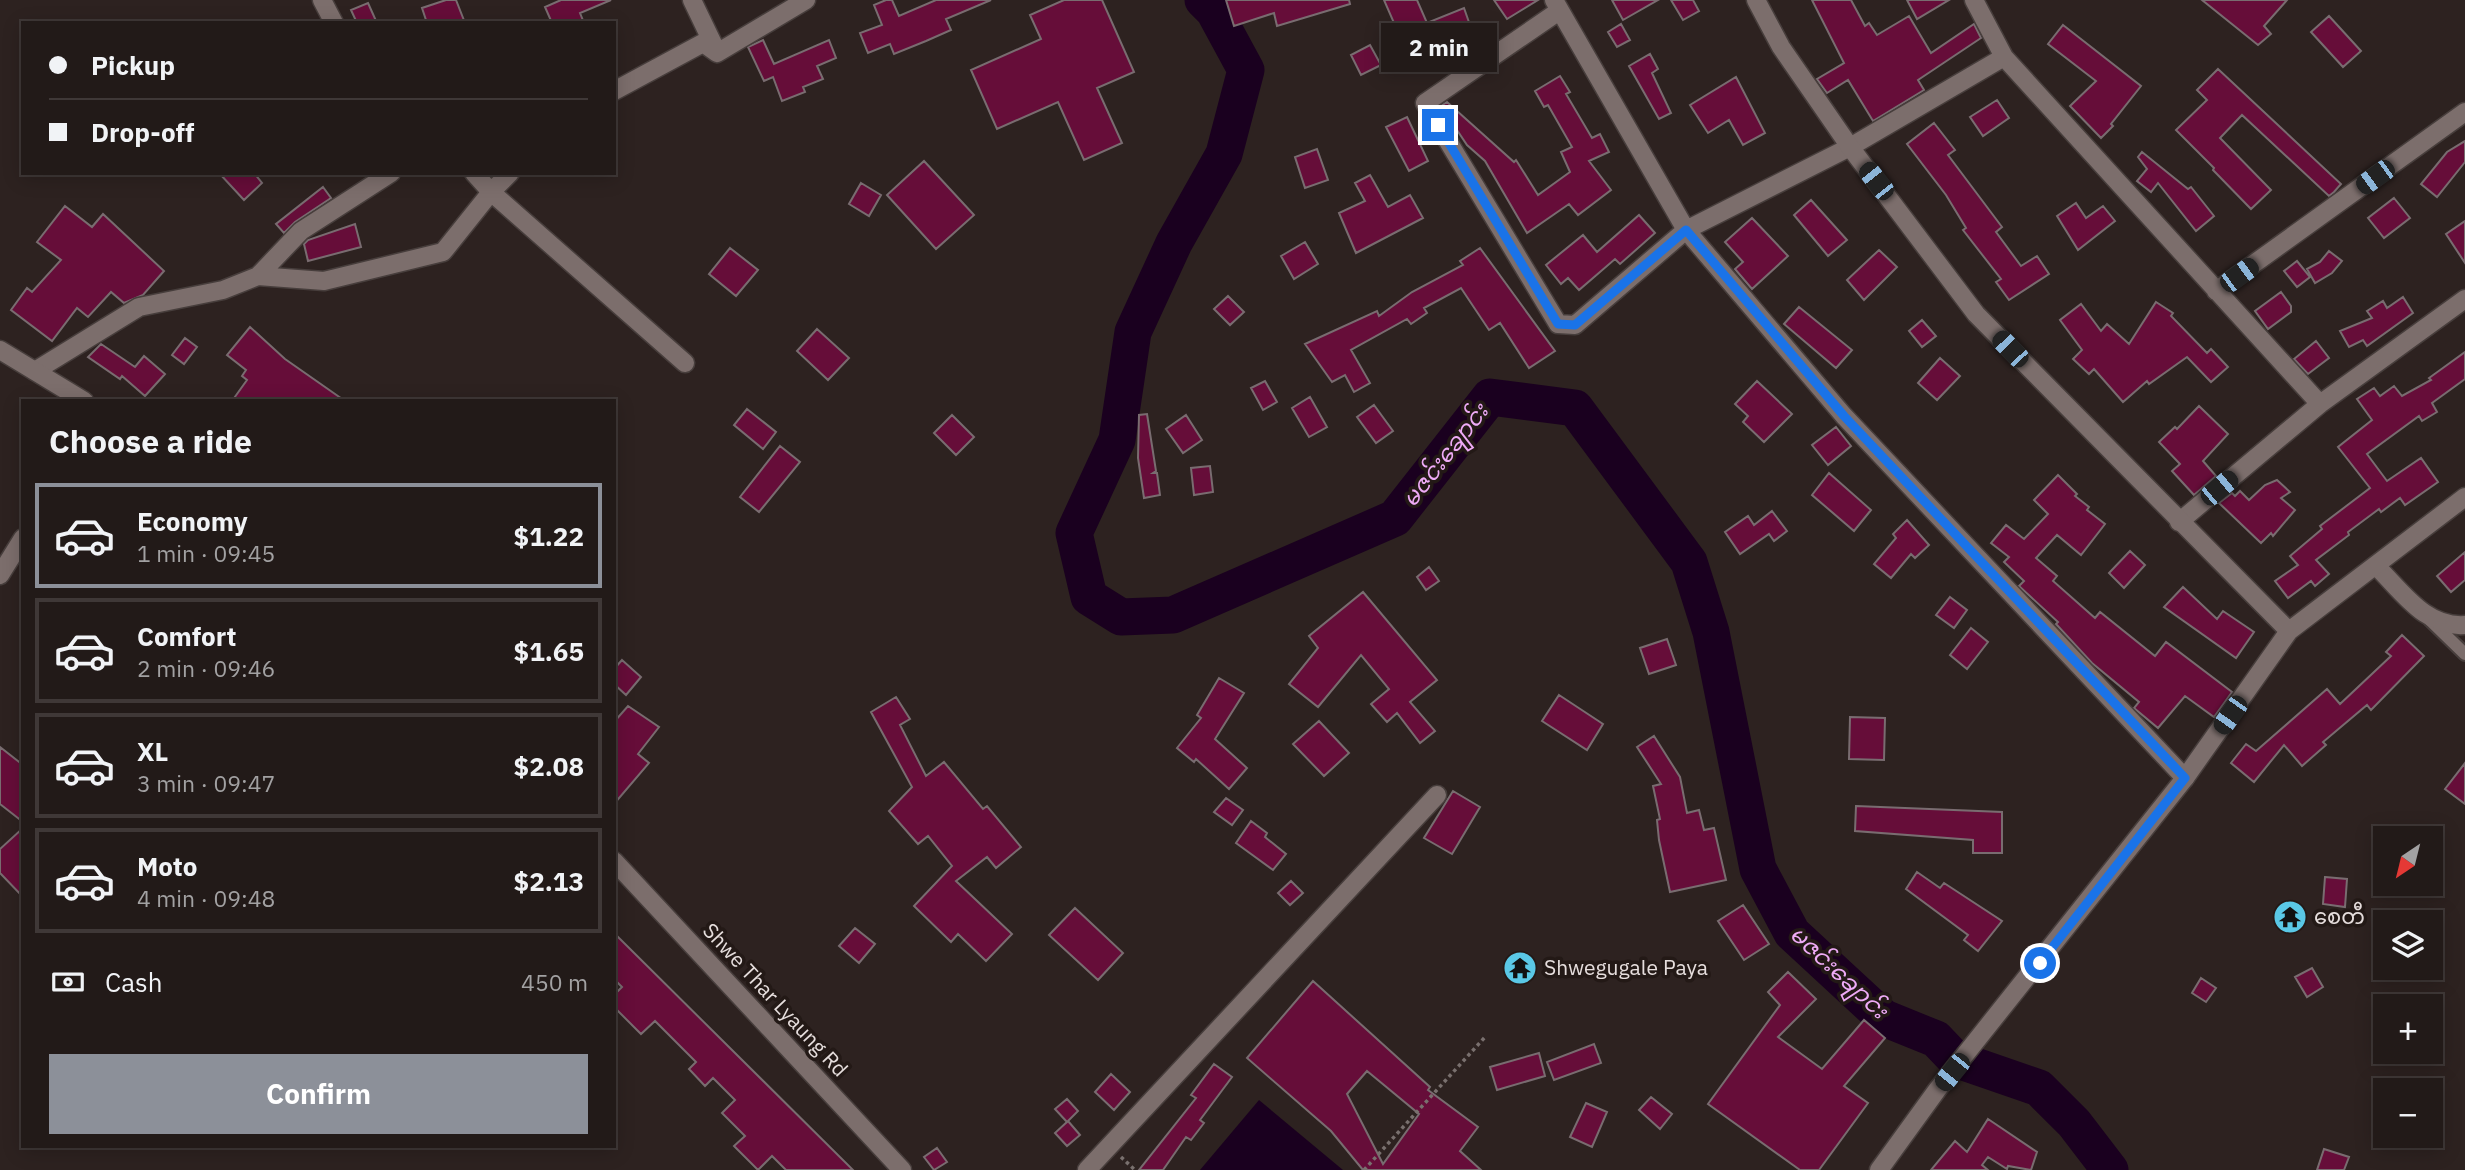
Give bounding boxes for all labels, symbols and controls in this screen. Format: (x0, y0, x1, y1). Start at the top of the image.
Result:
callout: 2 min (1380, 24, 1496, 72)
text: 2 min (1409, 32, 1469, 62)
text: Pickup (91, 48, 175, 82)
route end (1422, 109, 1454, 141)
text: Drop-off (91, 115, 194, 149)
car (2352, 156, 2399, 198)
car (1855, 158, 1898, 204)
car (2216, 254, 2263, 296)
car (1988, 327, 2033, 371)
water label: မဇင်းချောင်း (1394, 395, 1499, 515)
text: Choose a ride (49, 420, 252, 462)
car (2197, 466, 2242, 510)
icon: car (53, 504, 116, 567)
text: Economy (137, 504, 248, 538)
text: $1.22 (514, 519, 584, 553)
text: 1 min · 09:45 (137, 538, 275, 568)
icon: car (53, 619, 116, 682)
text: Comfort (137, 619, 236, 653)
text: $1.65 (514, 634, 584, 668)
text: 2 min · 09:46 (137, 653, 275, 683)
car (2210, 692, 2251, 738)
icon: car (53, 734, 116, 797)
text: XL (137, 734, 168, 768)
text: $2.08 (514, 749, 584, 783)
text: 3 min · 09:47 (137, 768, 275, 798)
north arrow (2373, 826, 2443, 896)
map controls (2373, 826, 2443, 1148)
icon: car (53, 849, 116, 912)
text: Moto (137, 849, 197, 883)
text: $2.13 (514, 864, 584, 898)
text: 4 min · 09:48 (137, 883, 275, 913)
temple icon: စေတီ (2271, 898, 2309, 936)
place label: စေတီ (2314, 901, 2365, 930)
button: layers (2373, 910, 2443, 980)
street label: Shwe Thar Lyaung Rd (697, 916, 854, 1082)
water label: မဇင်းချောင်း (1781, 918, 1896, 1029)
route start (2024, 947, 2056, 979)
temple icon: Shwegugale Paya (1501, 949, 1539, 987)
place label: Shwegugale Paya (1544, 953, 1708, 981)
icon: cash (49, 963, 87, 1001)
text: Cash (105, 965, 162, 999)
text: 450 m (521, 967, 588, 997)
button: + (2373, 994, 2443, 1064)
car (1931, 1049, 1974, 1095)
button: Confirm (49, 1054, 588, 1134)
button: − (2373, 1078, 2443, 1148)

